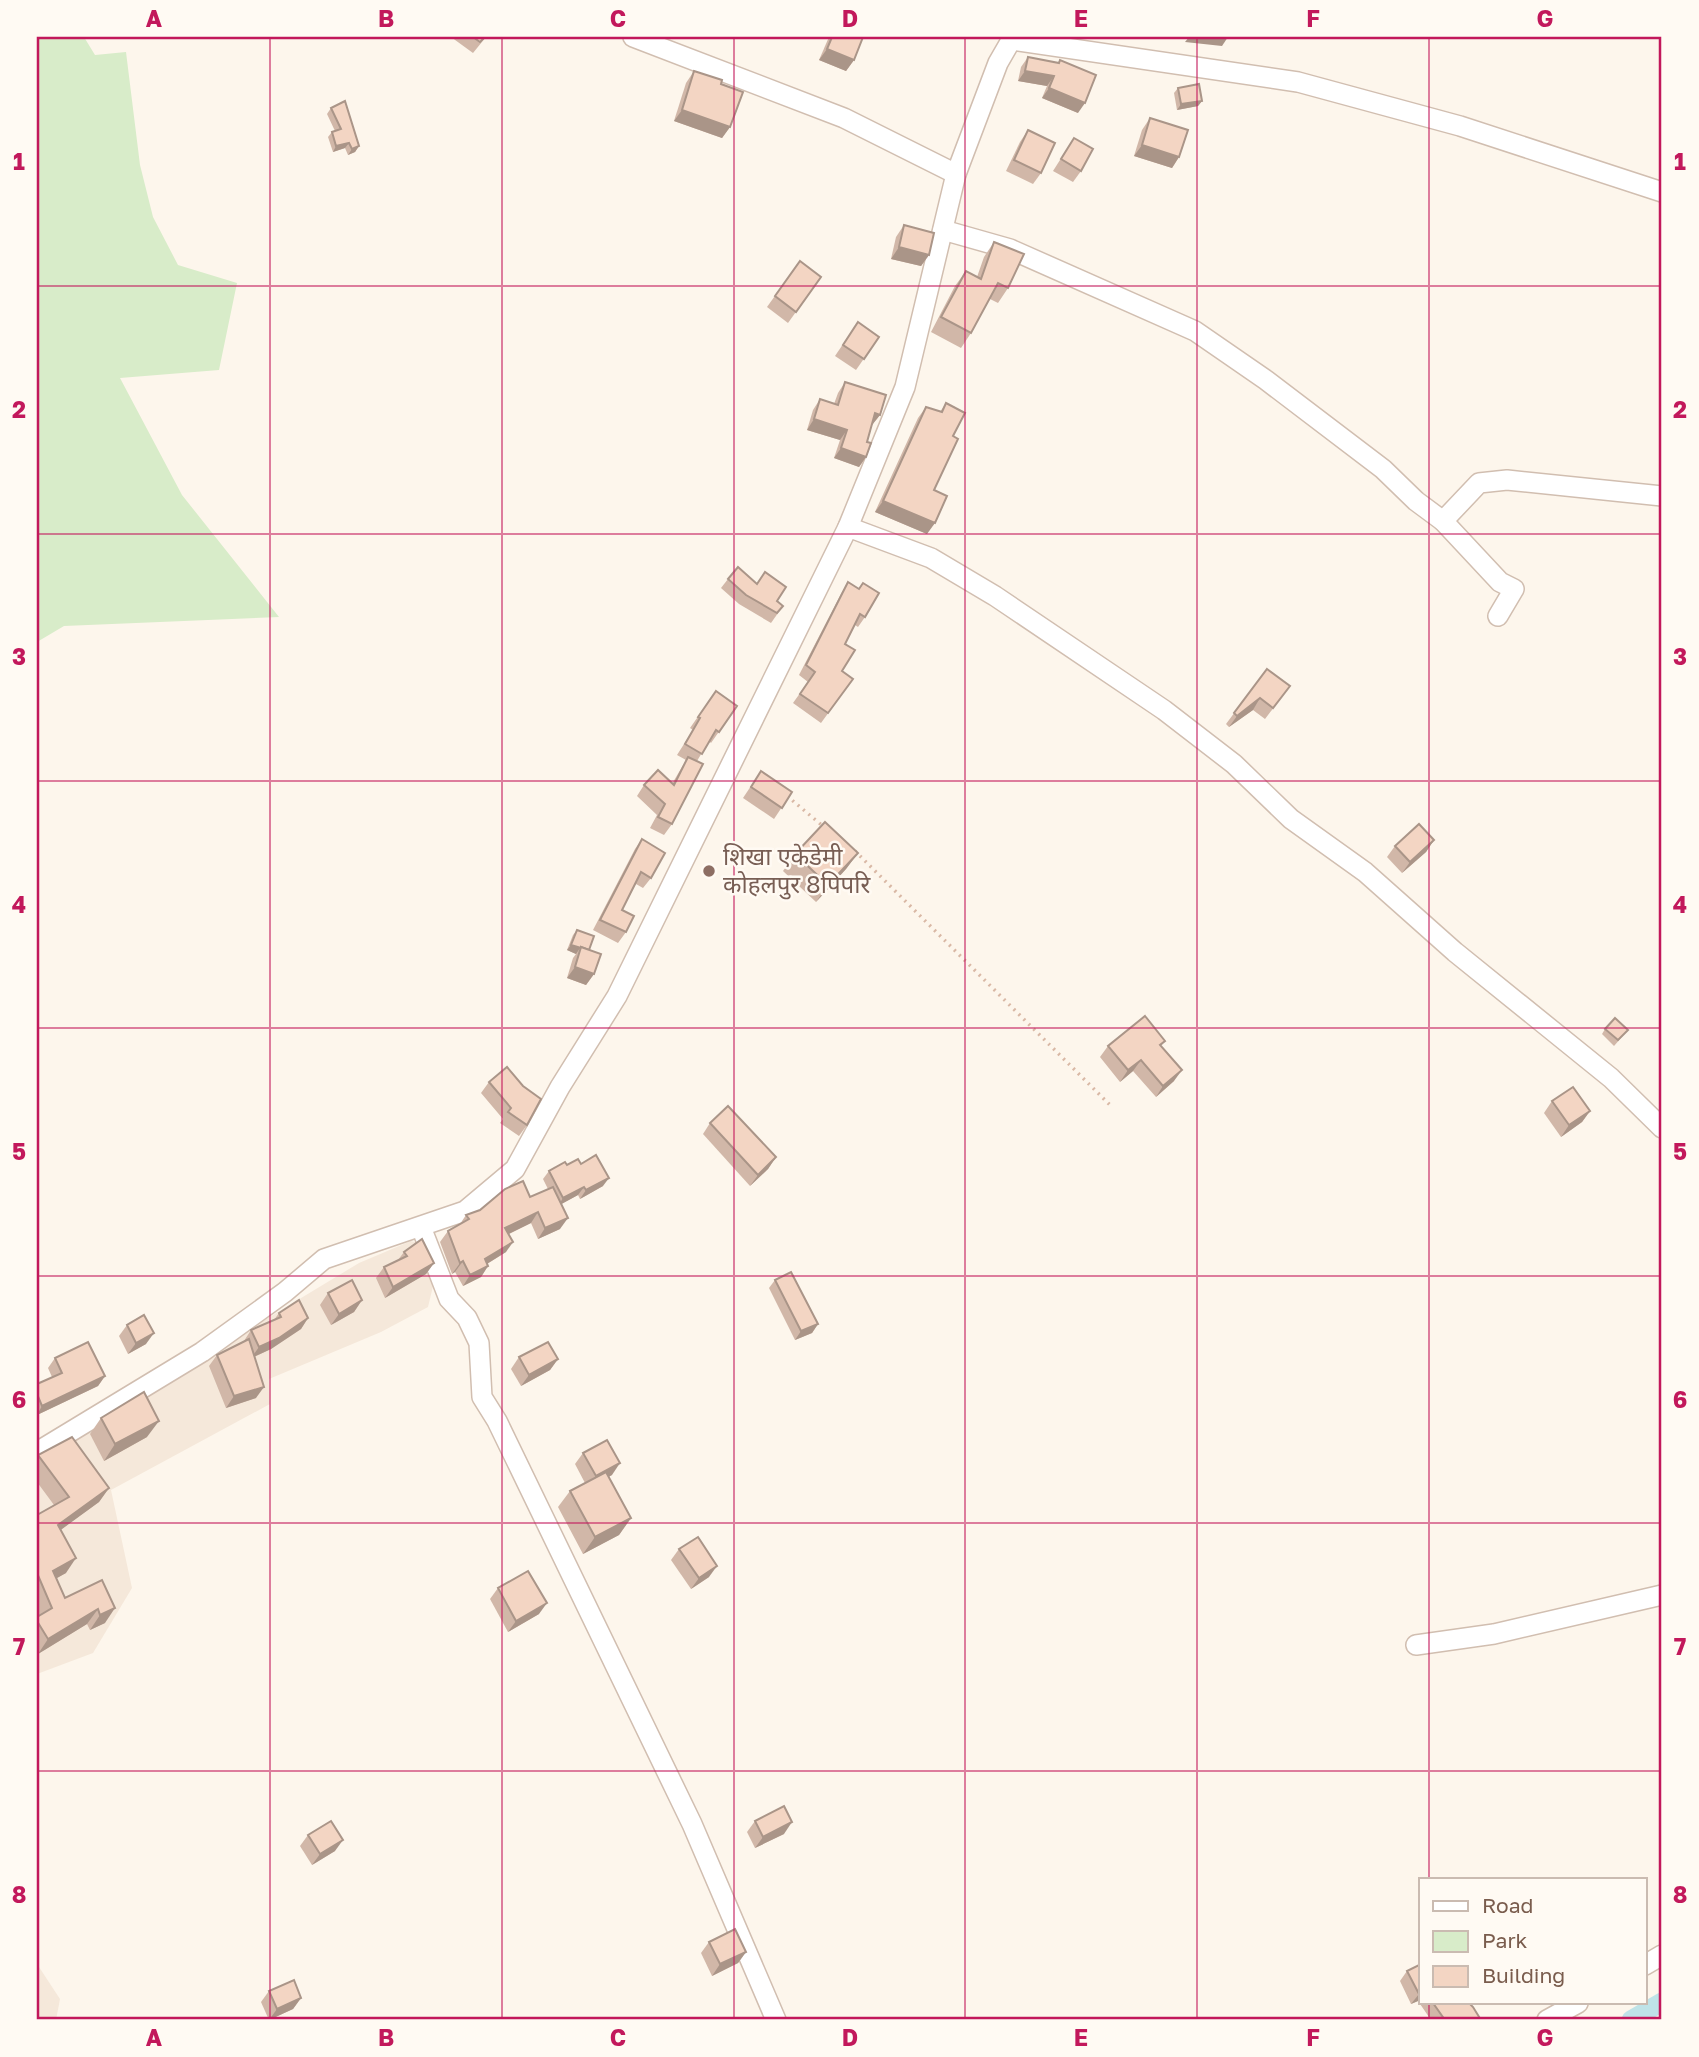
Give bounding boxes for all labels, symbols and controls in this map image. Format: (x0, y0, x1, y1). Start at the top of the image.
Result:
text: A (146, 4, 163, 32)
text: B (378, 4, 394, 32)
text: C (610, 4, 626, 32)
text: D (842, 4, 858, 32)
text: E (1074, 4, 1088, 32)
text: F (1306, 4, 1320, 32)
text: G (1537, 4, 1553, 32)
text: 1 (13, 147, 25, 175)
text: 1 (1674, 147, 1686, 175)
text: 2 (12, 395, 26, 423)
text: 2 (1673, 395, 1687, 423)
text: 3 (12, 642, 26, 670)
text: 3 (1673, 642, 1687, 670)
place label: शिखा एकेडेमी कोहलपुर 8पिपरि (723, 841, 871, 900)
marker: शिखा एकेडेमी कोहलपुर 8पिपरि (701, 863, 717, 879)
text: 4 (12, 890, 26, 918)
text: 4 (1673, 890, 1687, 918)
text: 5 (12, 1137, 26, 1165)
text: 5 (1673, 1137, 1687, 1165)
text: 6 (12, 1385, 26, 1413)
text: 6 (1673, 1385, 1687, 1413)
text: 7 (13, 1632, 25, 1660)
text: 7 (1674, 1632, 1686, 1660)
legend (1419, 1878, 1646, 2004)
text: 8 (12, 1880, 26, 1908)
text: 8 (1673, 1880, 1687, 1908)
text: Road (1482, 1892, 1533, 1918)
text: Park (1482, 1927, 1528, 1953)
text: Building (1482, 1962, 1565, 1988)
text: A (146, 2023, 163, 2051)
text: B (378, 2023, 394, 2051)
text: C (610, 2023, 626, 2051)
text: D (842, 2023, 858, 2051)
text: E (1074, 2023, 1088, 2051)
text: F (1306, 2023, 1320, 2051)
text: G (1537, 2023, 1553, 2051)

